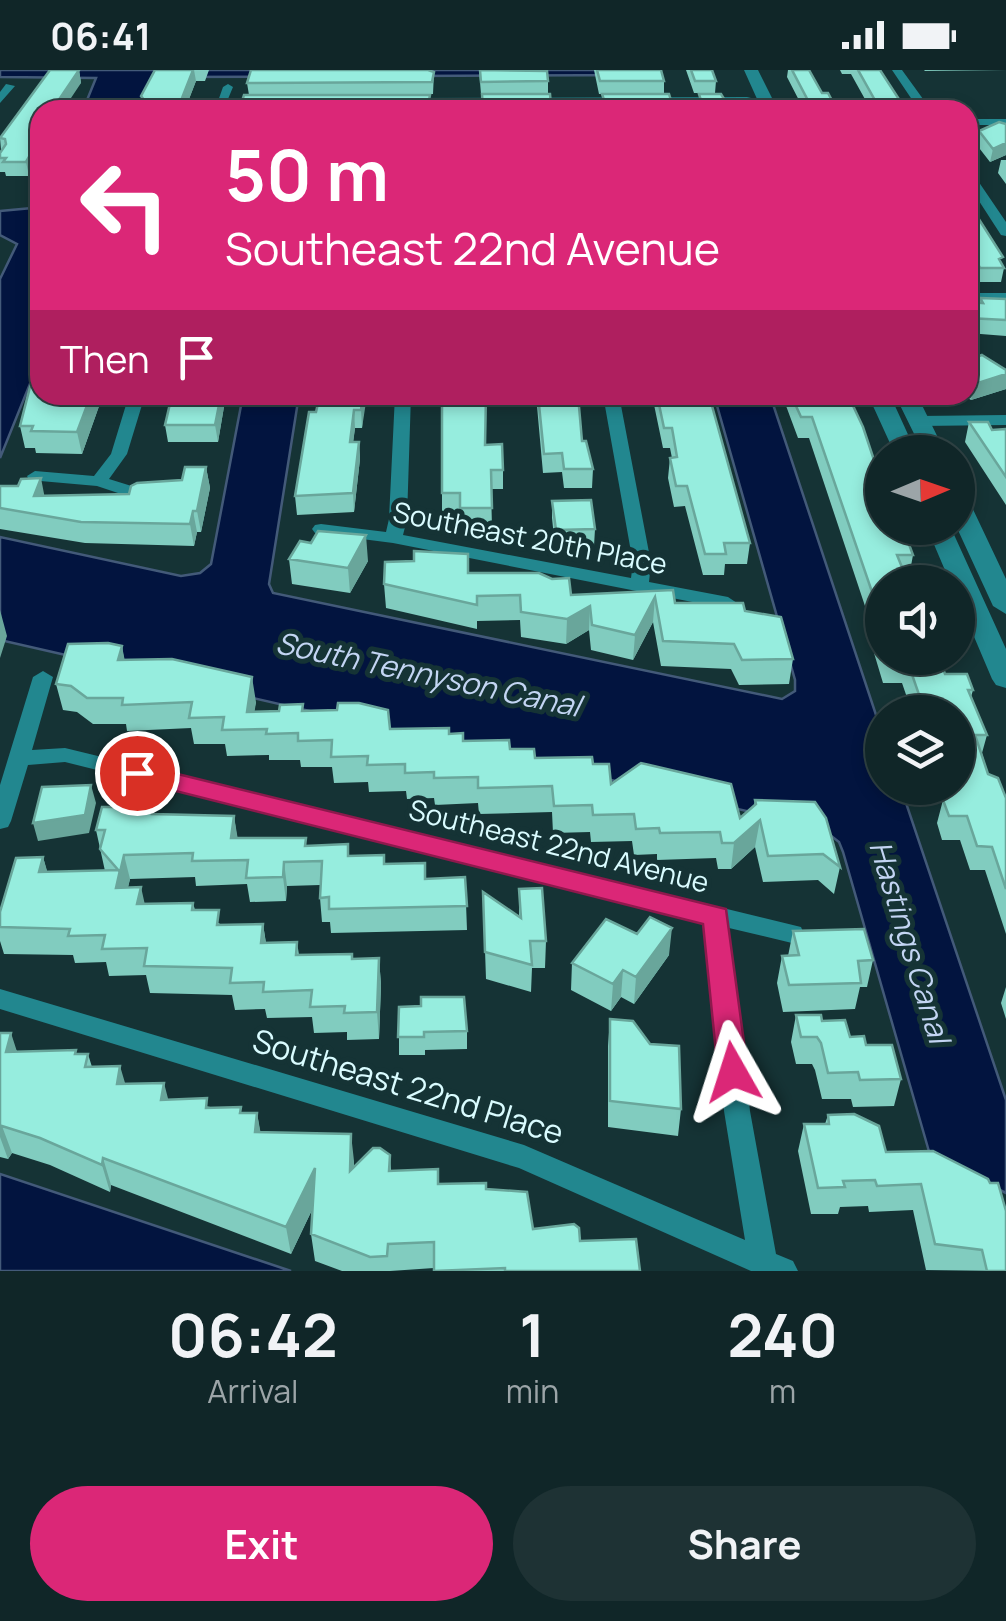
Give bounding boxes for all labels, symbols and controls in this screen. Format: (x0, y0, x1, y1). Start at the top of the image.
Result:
text: 06:41 (50, 9, 151, 61)
text: 50 m (225, 126, 389, 222)
icon: left (60, 140, 190, 270)
text: Southeast 22nd Avenue (225, 217, 720, 279)
icon: arrive (169, 330, 224, 385)
text: Then (60, 332, 149, 384)
north arrow (865, 435, 975, 545)
map controls (865, 435, 975, 805)
street label: Southeast 20th Place (390, 492, 670, 582)
button: sound (865, 565, 975, 675)
water label: South Tennyson Canal (272, 621, 588, 727)
button: layers (865, 695, 975, 805)
pin (95, 731, 180, 816)
icon: arrive (110, 746, 165, 801)
street label: Southeast 22nd Avenue (405, 789, 713, 901)
water label: Hastings Canal (860, 836, 962, 1051)
street label: Southeast 22nd Place (247, 1018, 569, 1154)
position arrow (681, 1020, 785, 1124)
text: 06:42 (168, 1293, 338, 1375)
text: 1 (519, 1293, 546, 1375)
text: 240 (727, 1293, 838, 1375)
text: Arrival (207, 1369, 299, 1413)
text: min (506, 1369, 559, 1413)
text: m (769, 1369, 796, 1413)
button: Exit (30, 1486, 493, 1601)
button: Share (513, 1486, 976, 1601)

